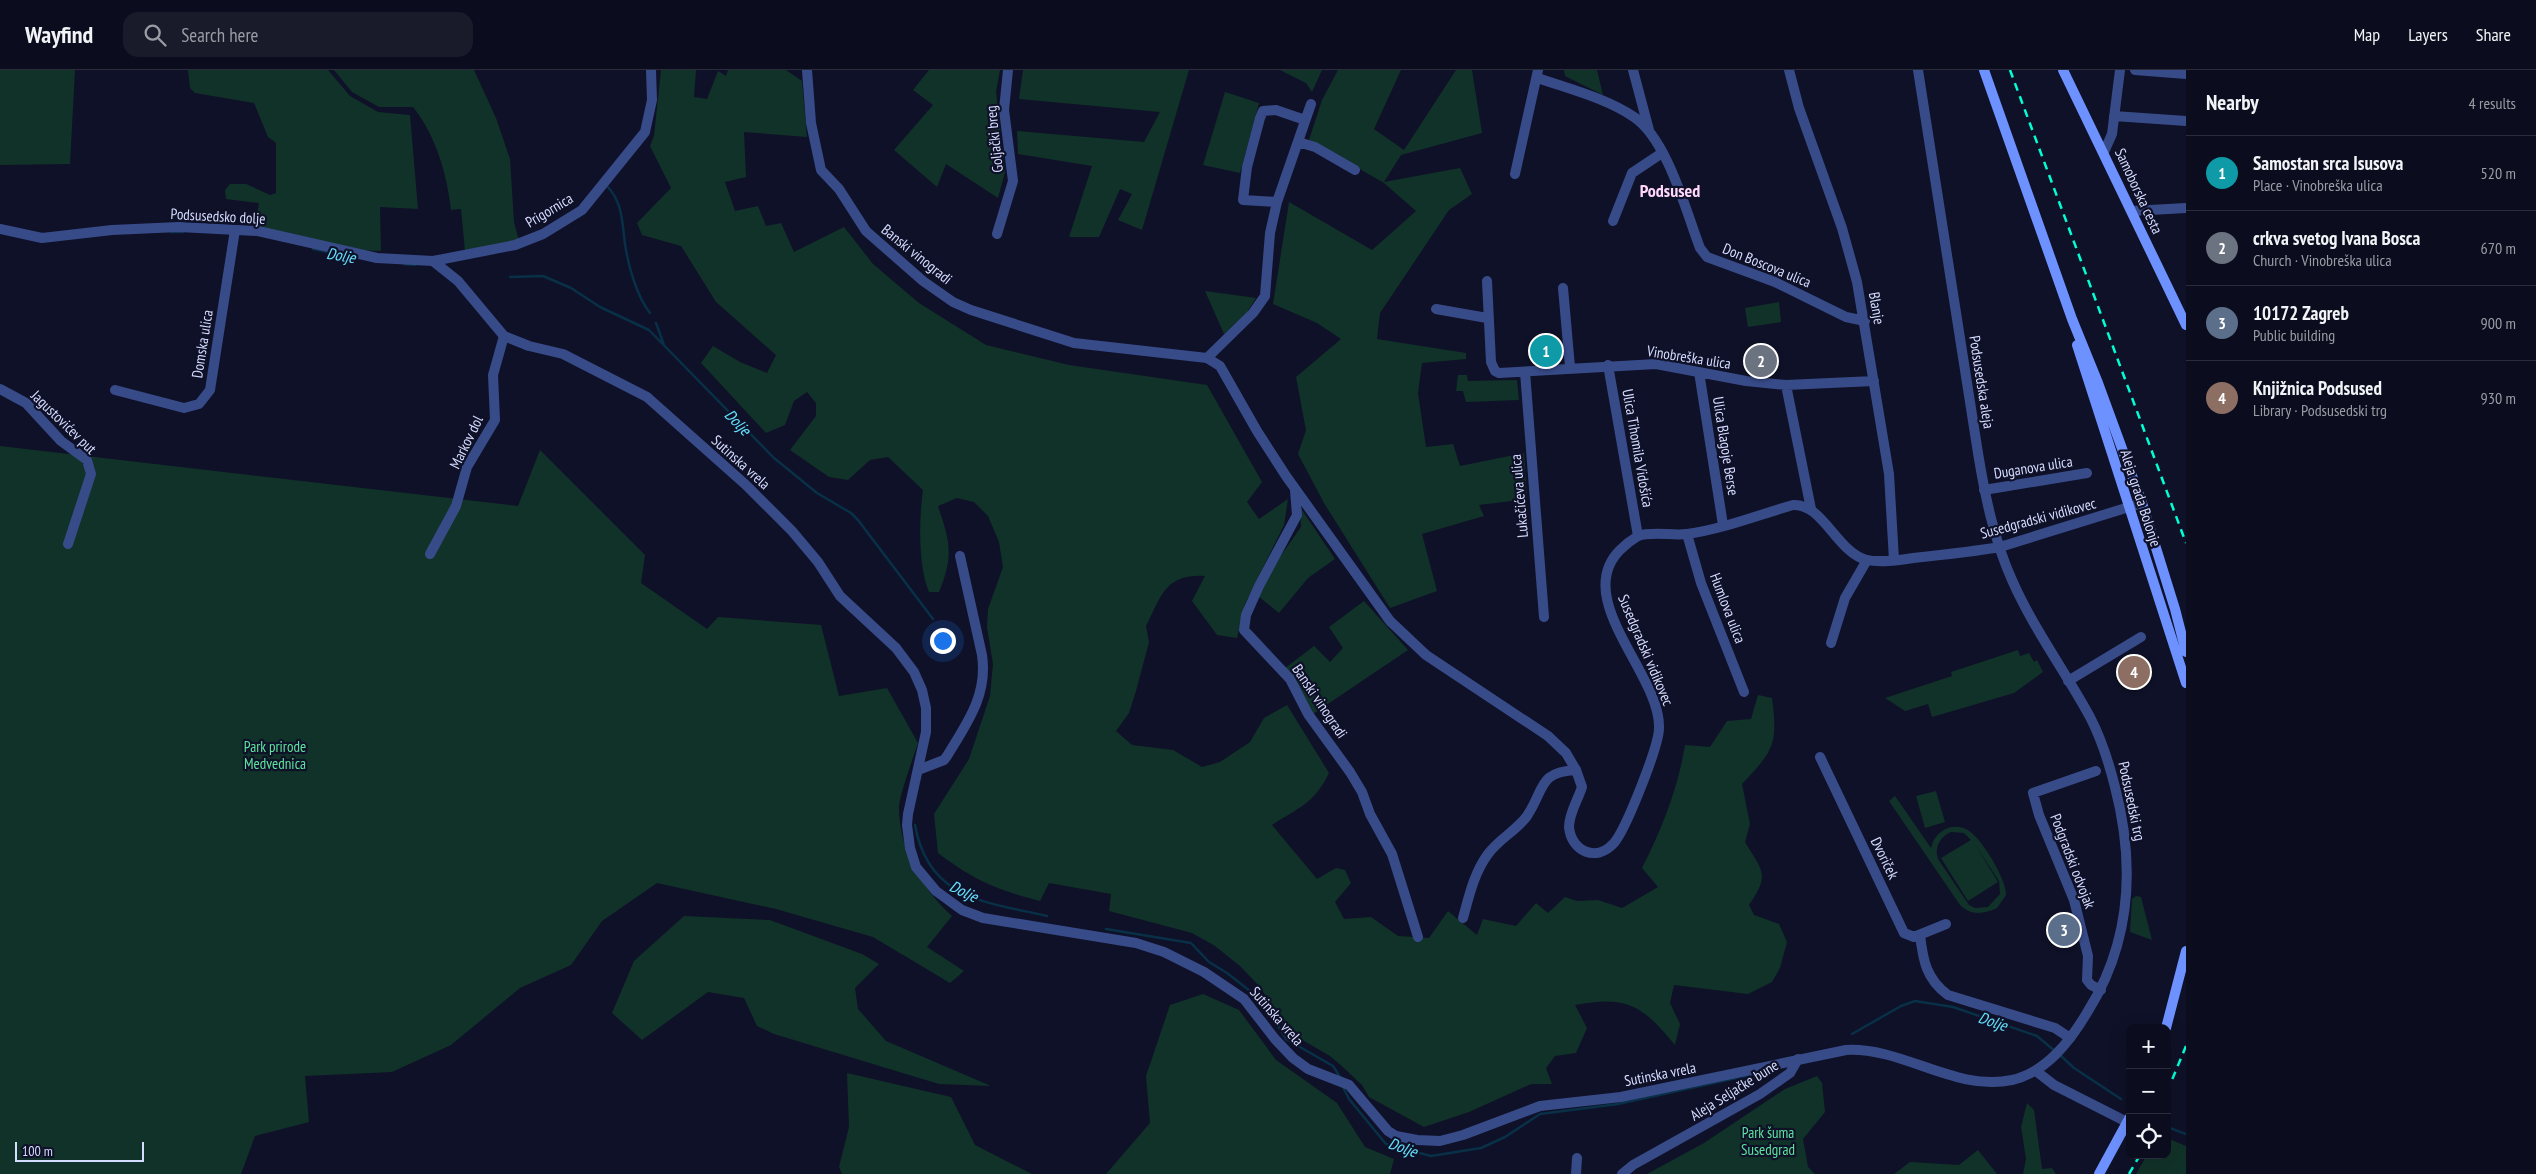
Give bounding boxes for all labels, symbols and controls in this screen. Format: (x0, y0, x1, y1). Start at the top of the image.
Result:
search box (123, 12, 473, 57)
text: Wayfind (25, 19, 93, 50)
icon: search (141, 21, 169, 49)
text: Search here (181, 23, 258, 47)
text: Map (2354, 23, 2380, 46)
text: Layers (2408, 23, 2448, 46)
text: Share (2476, 23, 2511, 46)
text: Nearby (2206, 89, 2259, 116)
text: 4 results (2469, 93, 2516, 113)
street label: Goljački breg (981, 105, 1007, 173)
street label: Samoborska cesta (2111, 145, 2167, 237)
text: Samostan srca Isusova (2253, 151, 2403, 175)
text: 1 (2218, 163, 2226, 183)
text: 520 m (2481, 163, 2516, 183)
text: Place · Vinobreška ulica (2253, 175, 2383, 195)
district label: Podsused (1640, 179, 1700, 202)
street label: Prigornica (522, 188, 576, 232)
street label: Podsusedsko dolje (170, 204, 266, 228)
street label: Banski vinogradi (878, 220, 956, 288)
text: crkva svetog Ivana Bosca (2253, 226, 2420, 250)
text: 2 (2218, 238, 2226, 258)
text: 670 m (2481, 238, 2516, 258)
street label: Don Boscova ulica (1720, 239, 1814, 291)
water label: Dolje (325, 243, 358, 268)
text: Church · Vinobreška ulica (2253, 250, 2392, 270)
street label: Blanje (1865, 290, 1889, 326)
text: 10172 Zagreb (2253, 301, 2349, 325)
street label: Domska ulica (187, 309, 217, 379)
text: 3 (2218, 313, 2226, 333)
text: 900 m (2481, 313, 2516, 333)
text: Public building (2253, 325, 2335, 345)
pin: 1 (1530, 332, 1562, 370)
street label: Podsusedska aleja (1965, 334, 1999, 430)
street label: Vinobreška ulica (1645, 341, 1732, 373)
pin: 2 (1745, 342, 1777, 380)
text: Knjižnica Podsused (2253, 376, 2382, 400)
street label: Jagustovićev put (27, 385, 101, 458)
street label: Ulica Tihomila Vidošića (1618, 387, 1658, 509)
text: 4 (2218, 388, 2226, 408)
text: 930 m (2481, 388, 2516, 408)
street label: Ulica Blagoje Berse (1709, 395, 1743, 497)
text: Library · Podsusedski trg (2253, 400, 2387, 420)
water label: Dolje (721, 405, 756, 440)
street label: Markov dol (445, 412, 487, 472)
street label: Sutinska vrela (708, 431, 774, 493)
street label: Aleja grada Bolonje (2116, 447, 2166, 549)
street label: Duganova ulica (1992, 451, 2074, 483)
street label: Lukačićeva ulica (1506, 454, 1532, 538)
street label: Susedgradski vidikovec (1978, 493, 2099, 543)
street label: Humlova ulica (1706, 570, 1750, 646)
street label: Susedgradski vidikovec (1614, 591, 1678, 709)
your location (930, 628, 956, 654)
pin: 4 (2118, 653, 2150, 691)
street label: Banski vinogradi (1288, 660, 1352, 742)
park label: Park prirode Medvednica (244, 737, 306, 773)
street label: Podsusedski trg (2114, 760, 2150, 842)
street label: Podgradski odvojak (2046, 811, 2100, 911)
street label: Dvoriček (1867, 834, 1903, 882)
water label: Dolje (947, 876, 983, 907)
pin: 3 (2048, 911, 2080, 949)
street label: Sutinska vrela (1246, 982, 1308, 1050)
water label: Dolje (1976, 1007, 2011, 1036)
map controls (2126, 1024, 2171, 1159)
button: + (2126, 1024, 2171, 1069)
street label: Aleja Seljačke bune (1686, 1055, 1782, 1125)
street label: Sutinska vrela (1623, 1058, 1697, 1090)
button: − (2126, 1069, 2171, 1114)
button: locate (2126, 1114, 2171, 1159)
park label: Park šuma Susedgrad (1741, 1123, 1795, 1159)
water label: Dolje (1386, 1133, 1421, 1162)
scale bar (15, 1139, 144, 1162)
text: 100 m (22, 1142, 53, 1160)

